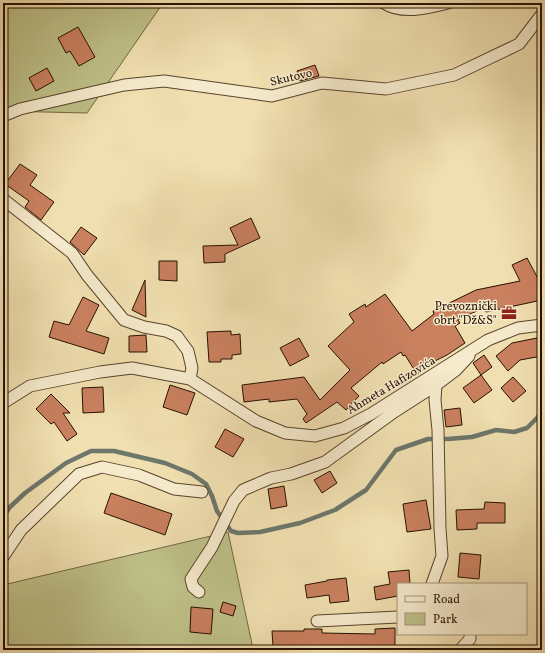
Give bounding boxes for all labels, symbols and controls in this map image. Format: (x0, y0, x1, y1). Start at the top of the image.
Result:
street label: Skutovo (269, 65, 314, 91)
place label: Prevoznički obrt "Dž&S" (434, 299, 497, 329)
office icon: Prevoznički obrt "Dž&S" (500, 304, 518, 322)
street label: Ahmeta Hafizovića (344, 353, 439, 419)
legend (397, 583, 527, 635)
text: Road (433, 592, 460, 608)
text: Park (433, 612, 458, 628)

